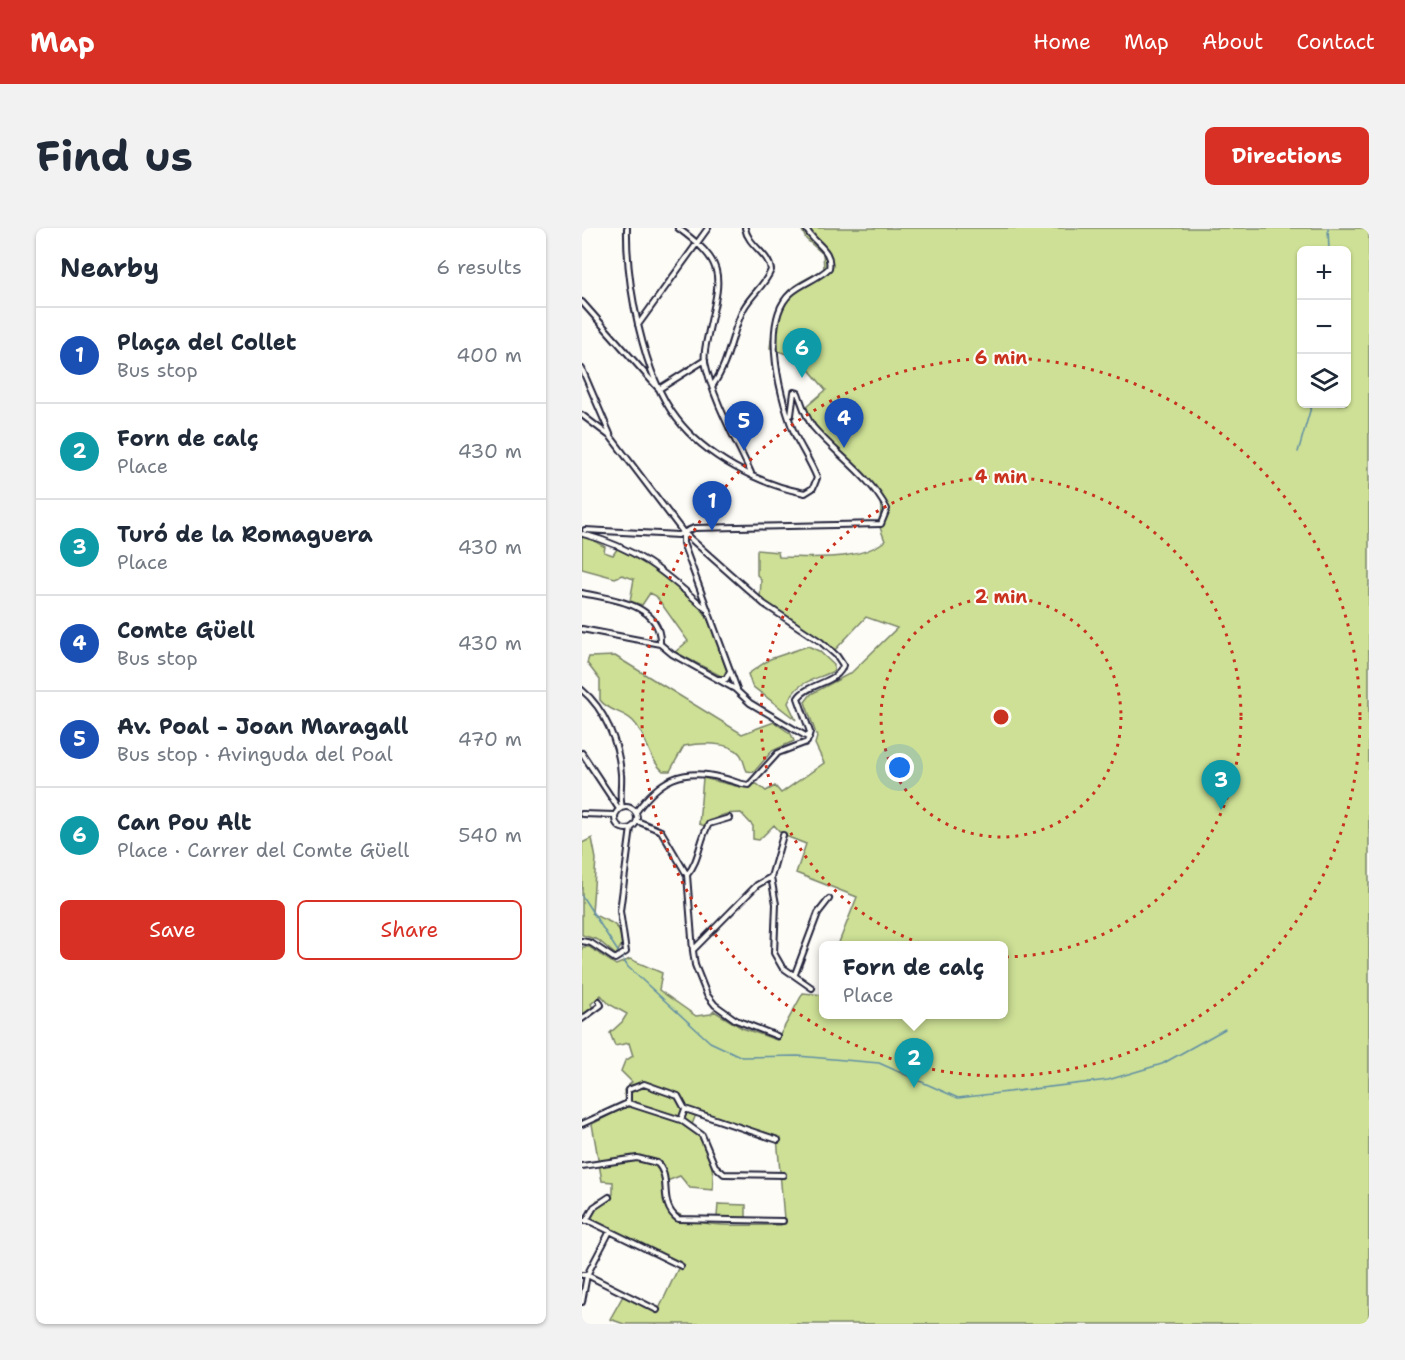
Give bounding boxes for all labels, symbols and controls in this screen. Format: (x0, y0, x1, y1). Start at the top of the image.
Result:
text: Map (30, 23, 95, 61)
text: Home (1033, 28, 1091, 56)
text: Map (1124, 28, 1169, 56)
text: About (1202, 28, 1263, 56)
text: Contact (1296, 28, 1375, 56)
button: Directions (1205, 127, 1369, 185)
text: Find us (36, 128, 193, 184)
map controls (1297, 246, 1351, 408)
button: + (1297, 246, 1351, 300)
text: Nearby (60, 250, 159, 285)
text: 6 results (436, 254, 522, 280)
button: − (1297, 300, 1351, 354)
text: Plaça del Collet (117, 328, 297, 357)
pin: 6 (782, 328, 822, 378)
text: 1 (75, 342, 84, 368)
text: 400 m (456, 342, 522, 368)
text: 6 min (975, 346, 1027, 370)
button: layers (1297, 354, 1351, 408)
text: Bus stop (117, 357, 198, 383)
pin: 4 (824, 398, 864, 448)
pin: 5 (724, 402, 764, 451)
text: Forn de calç (117, 424, 259, 453)
text: 2 (73, 438, 87, 464)
text: 430 m (458, 438, 522, 464)
text: Place (117, 453, 168, 479)
text: 4 min (975, 465, 1027, 489)
pin: 1 (692, 482, 732, 531)
text: Turó de la Romaguera (117, 520, 373, 549)
text: 3 (73, 534, 87, 560)
text: 430 m (458, 534, 522, 560)
text: Place (117, 549, 168, 575)
text: 2 min (975, 585, 1027, 609)
text: Comte Güell (117, 616, 255, 645)
text: 4 (73, 630, 87, 656)
text: 430 m (458, 630, 522, 656)
text: Bus stop (117, 645, 198, 671)
centre of rings (991, 707, 1011, 727)
text: Av. Poal - Joan Maragall (117, 712, 408, 741)
text: 5 (73, 726, 86, 752)
text: 470 m (458, 726, 522, 752)
text: Bus stop · Avinguda del Poal (117, 741, 393, 767)
your location (885, 753, 914, 782)
pin: 3 (1202, 760, 1240, 810)
text: Can Pou Alt (117, 808, 252, 837)
text: 6 (73, 822, 87, 848)
text: 540 m (458, 822, 522, 848)
text: Place · Carrer del Comte Güell (117, 837, 409, 863)
button: Save (60, 900, 285, 960)
button: Share (297, 900, 522, 960)
popup (819, 941, 1008, 1019)
text: Forn de calç (843, 953, 984, 982)
text: Place (843, 982, 894, 1008)
pin: 2 (894, 1038, 934, 1088)

